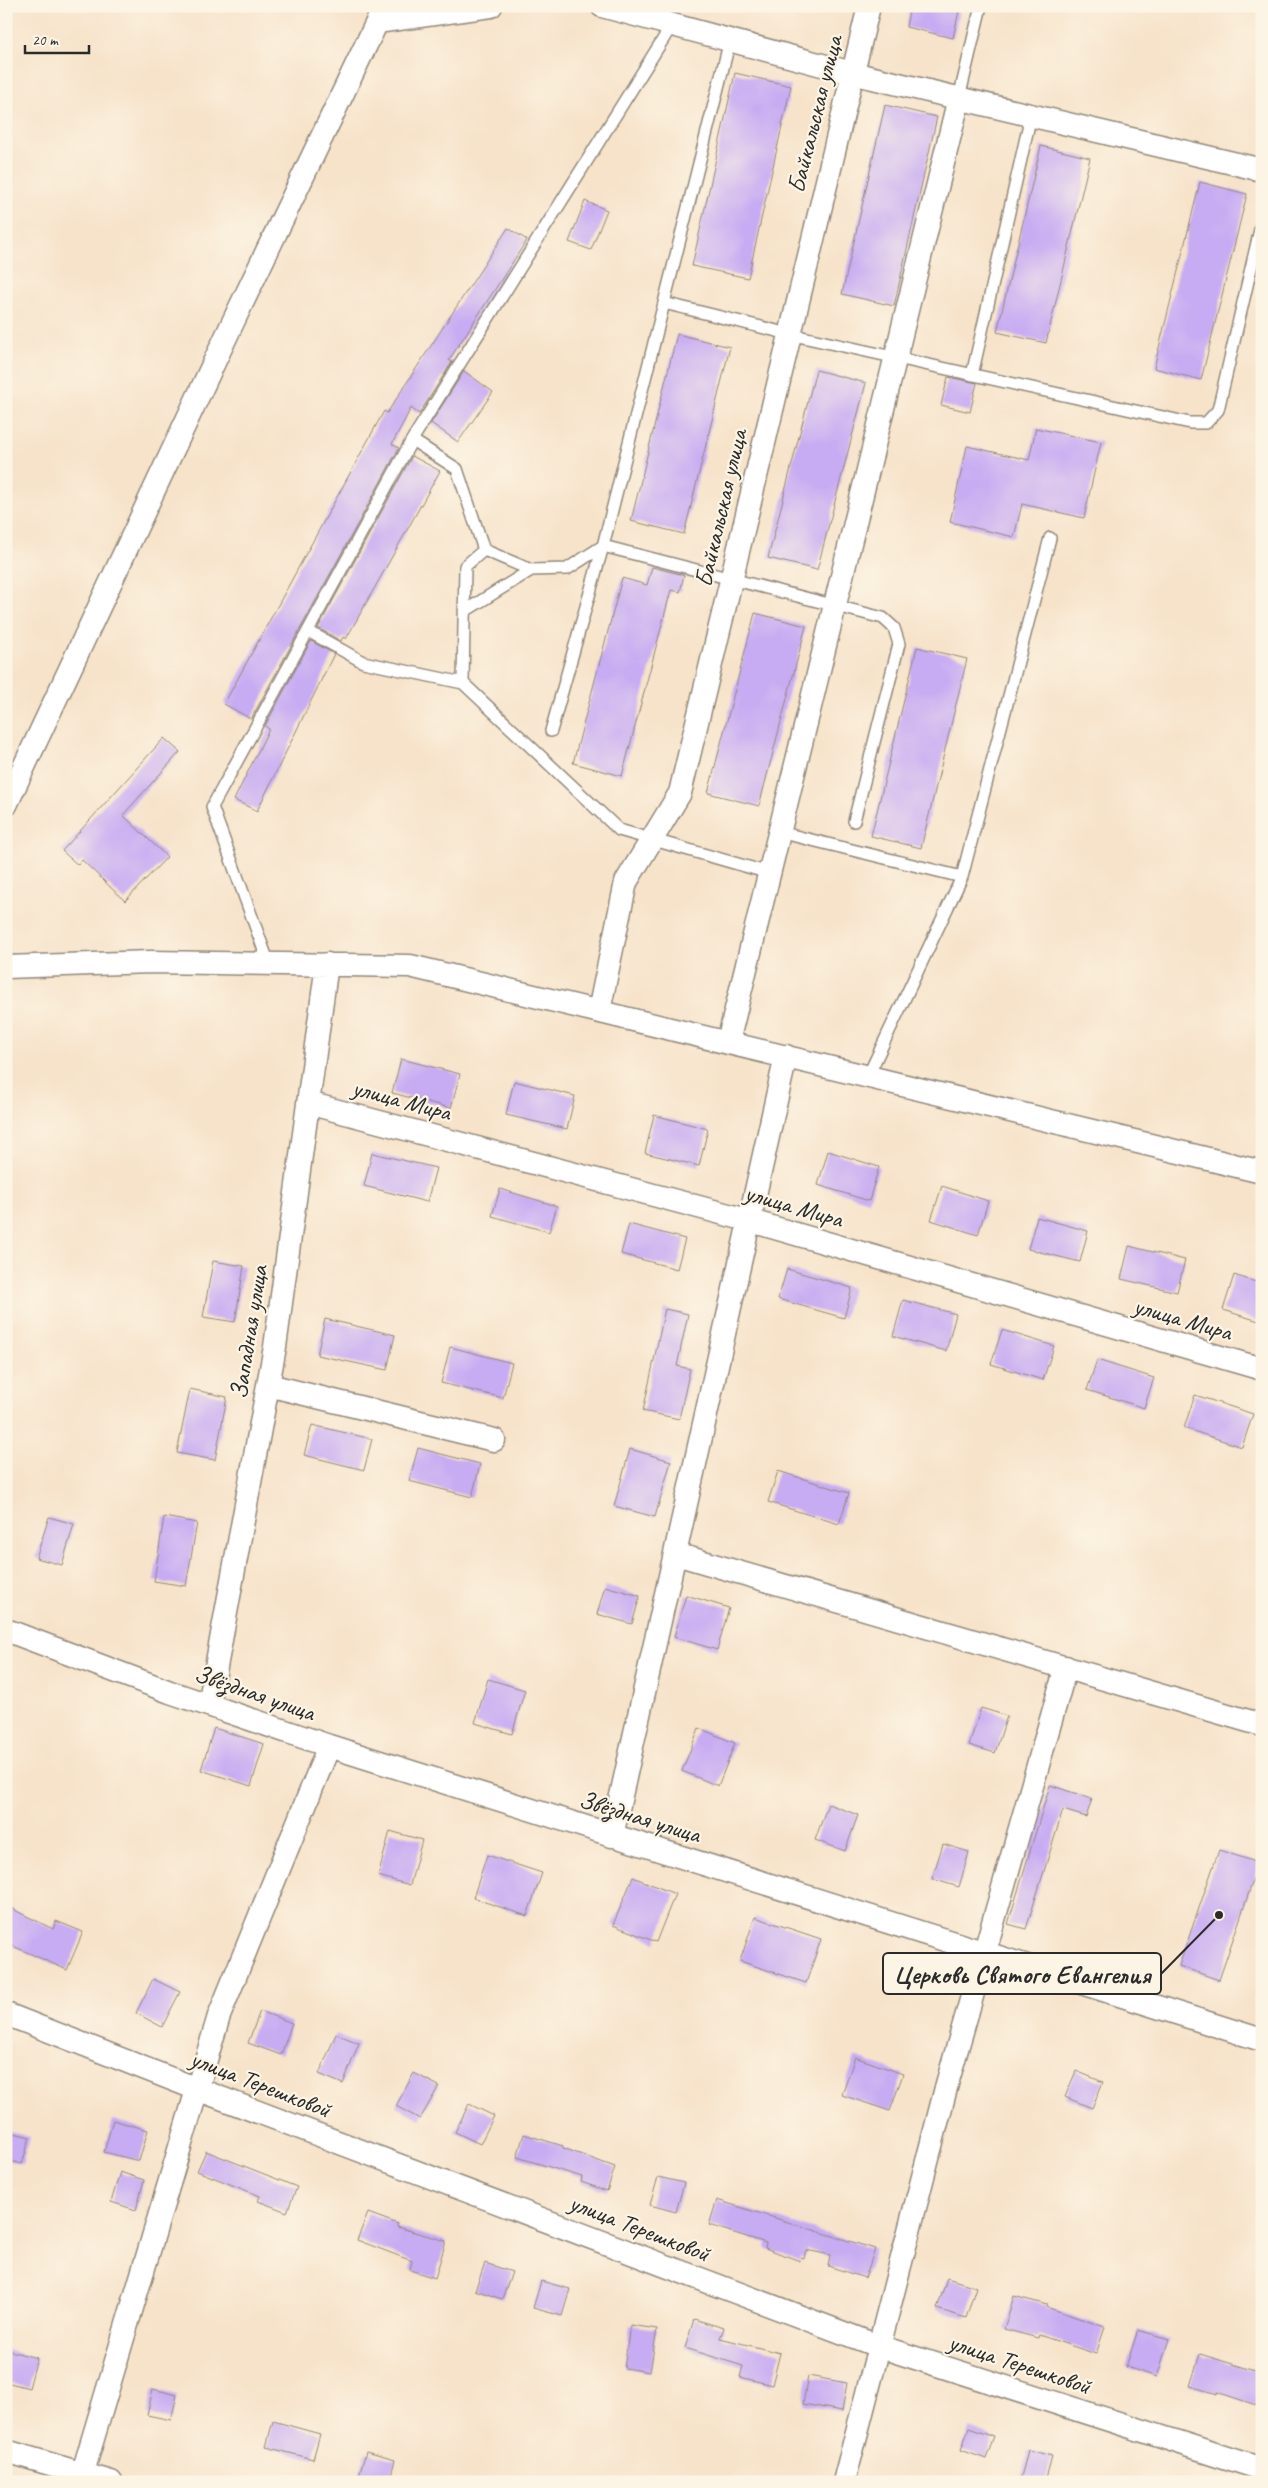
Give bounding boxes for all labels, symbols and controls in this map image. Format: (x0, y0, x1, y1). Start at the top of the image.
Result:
scale bar (25, 22, 89, 54)
street label: Байкальская улица (780, 30, 851, 196)
text: 20 m (32, 31, 59, 50)
street label: Байкальская улица (687, 424, 755, 590)
street label: улица Мира (347, 1071, 456, 1129)
street label: улица Мира (739, 1176, 848, 1236)
street label: Западная улица (223, 1261, 276, 1401)
street label: улица Мира (1128, 1289, 1237, 1349)
street label: Звёздная улица (190, 1657, 321, 1730)
street label: Звёздная улица (575, 1783, 706, 1852)
callout: Церковь Святого Евангелия (883, 1953, 1161, 1994)
text: Церковь Святого Евангелия (893, 1958, 1152, 1991)
street label: улица Терешковой (184, 2042, 337, 2126)
street label: улица Терешковой (563, 2186, 716, 2270)
street label: улица Терешковой (943, 2325, 1096, 2402)

